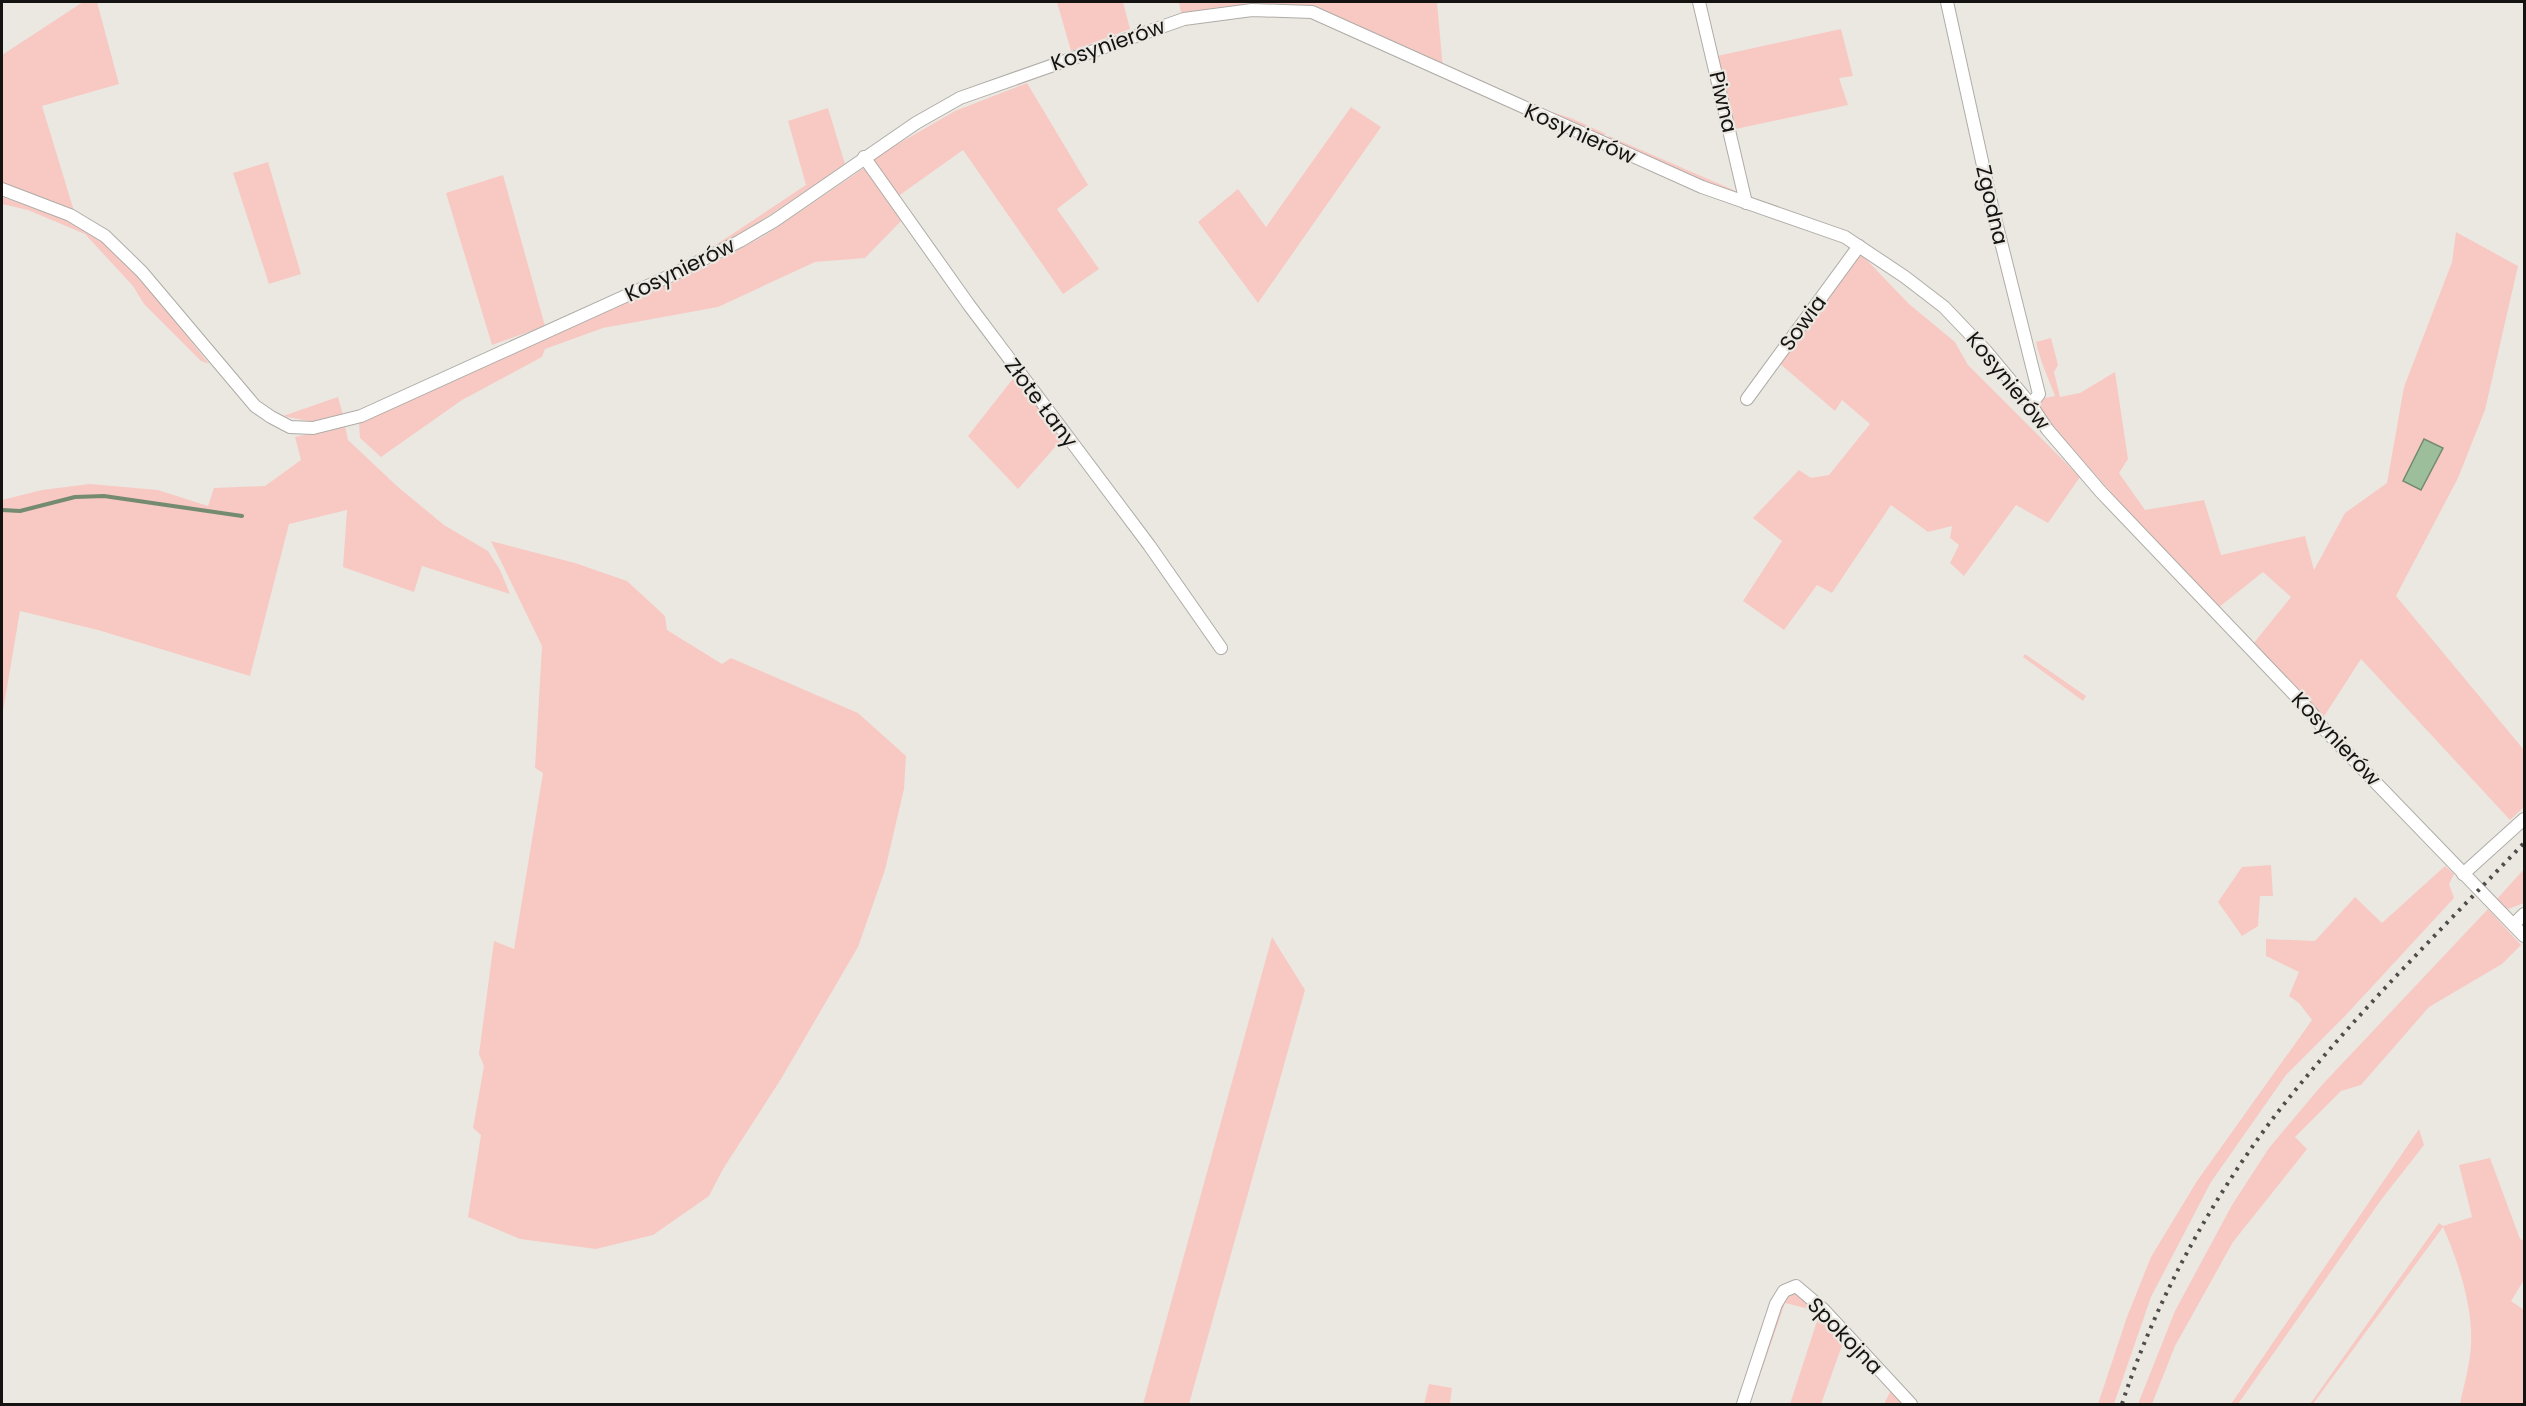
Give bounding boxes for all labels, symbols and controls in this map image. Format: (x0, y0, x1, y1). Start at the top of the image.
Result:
street label: Kosynierów (1047, 11, 1169, 78)
street label: Piwna (1702, 68, 1745, 135)
street label: Kosynierów (1520, 96, 1640, 171)
street label: Zgodna (1969, 162, 2016, 248)
street label: Kosynierów (620, 230, 740, 309)
street label: Sowia (1773, 289, 1833, 356)
street label: Kosynierów (1960, 325, 2057, 436)
street label: Złote Łany (998, 352, 1085, 453)
street label: Kosynierów (2285, 685, 2388, 792)
street label: Spokojna (1801, 1291, 1890, 1381)

